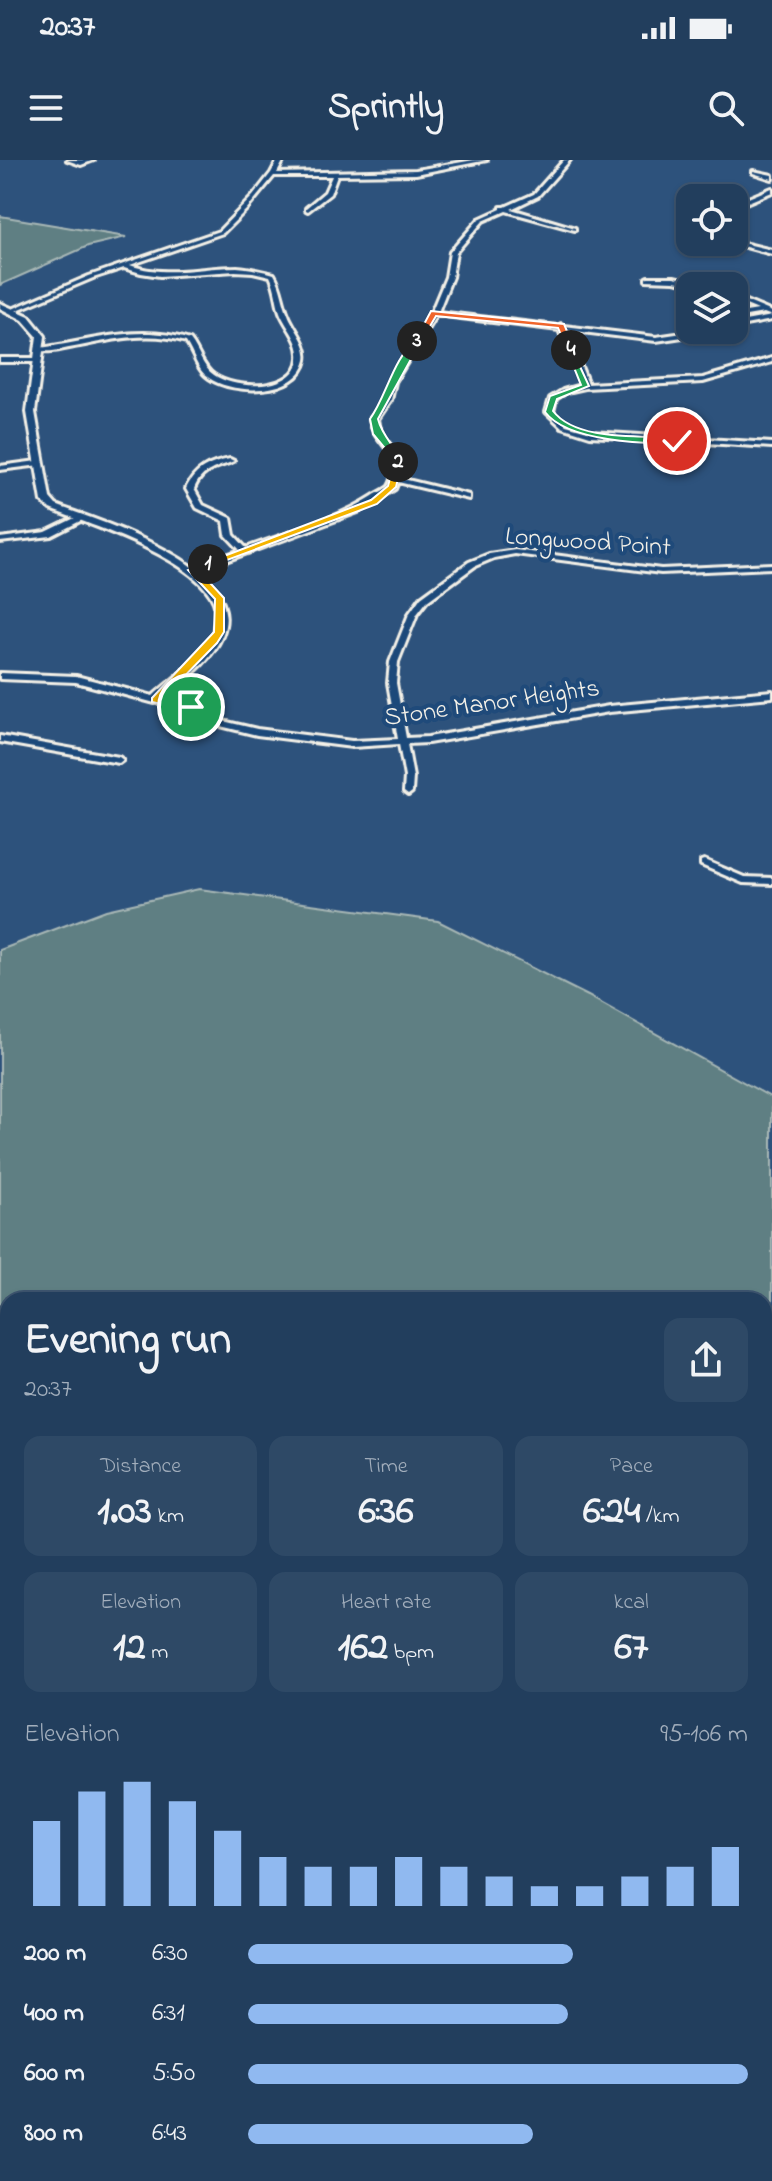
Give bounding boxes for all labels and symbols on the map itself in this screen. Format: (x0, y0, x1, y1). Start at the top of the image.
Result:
pin: 3 (397, 321, 437, 361)
pin: 4 (551, 330, 591, 370)
pin (643, 407, 711, 475)
pin: 2 (378, 442, 418, 482)
street label: Longwood Point (504, 518, 672, 568)
pin: 1 (188, 544, 228, 584)
street label: Stone Manor Heights (382, 670, 602, 738)
pin (157, 673, 225, 741)

